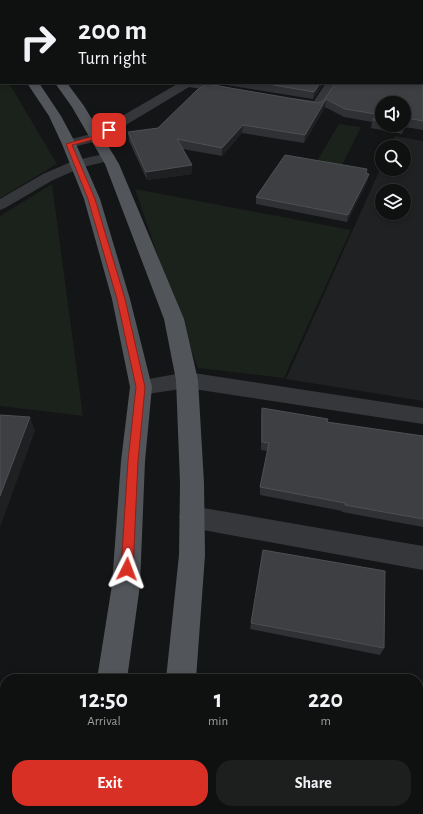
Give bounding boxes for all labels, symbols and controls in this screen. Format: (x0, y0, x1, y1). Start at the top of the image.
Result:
icon: right (12, 16, 64, 68)
text: 200 m (78, 17, 147, 45)
text: Turn right (78, 50, 147, 68)
map controls (375, 96, 411, 220)
button: sound (375, 96, 411, 132)
pin (92, 113, 126, 147)
icon: arrive (98, 119, 120, 141)
button: search (375, 140, 411, 176)
button: layers (375, 184, 411, 220)
position arrow (106, 548, 148, 590)
text: 12:50 (80, 688, 128, 712)
text: 1 (214, 688, 222, 712)
text: 220 (308, 688, 343, 712)
text: Arrival (87, 715, 121, 728)
text: min (208, 715, 228, 728)
text: m (320, 715, 331, 728)
button: Exit (12, 760, 208, 806)
button: Share (216, 760, 411, 806)

